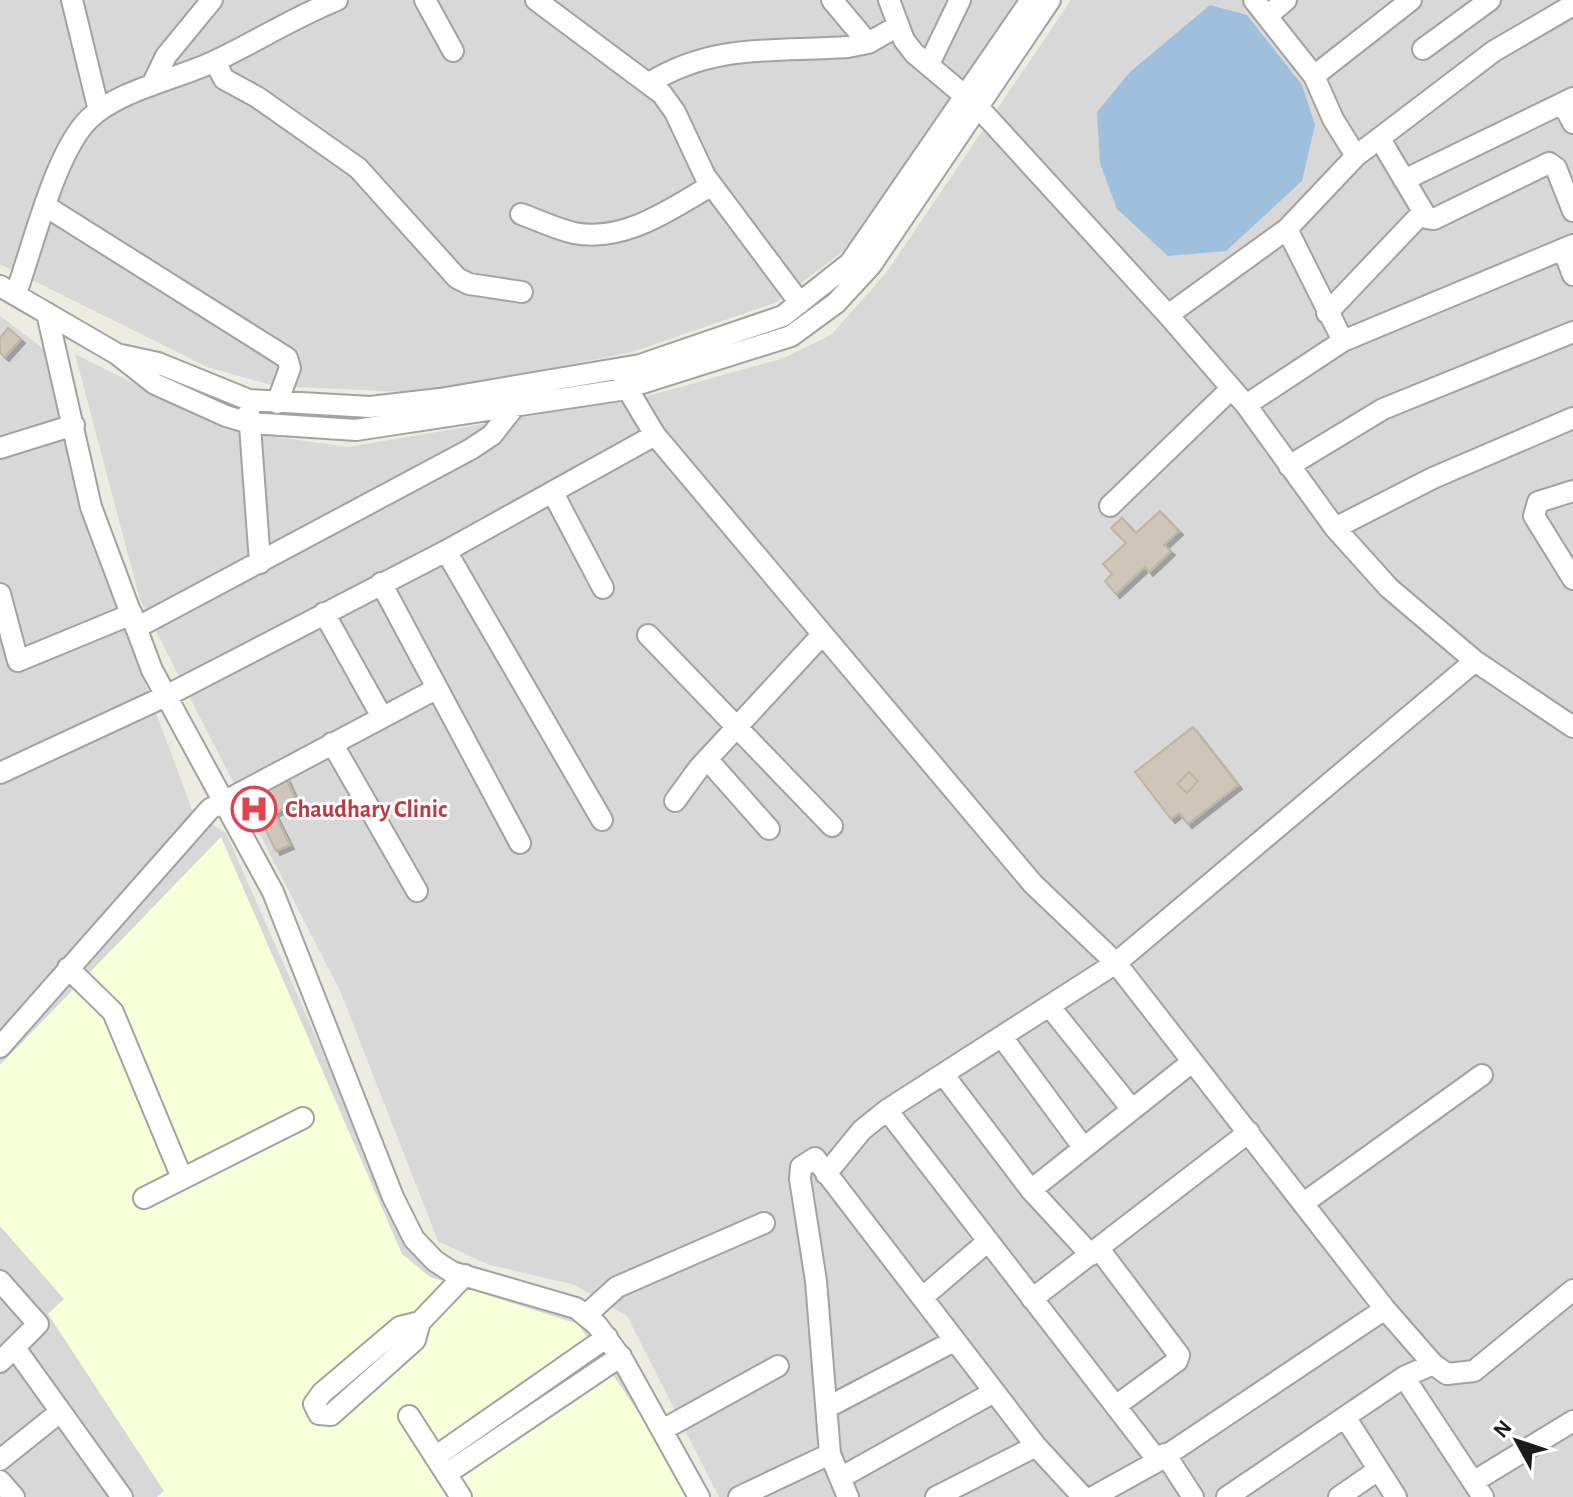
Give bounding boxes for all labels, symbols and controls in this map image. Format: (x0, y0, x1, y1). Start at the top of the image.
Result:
hospital icon: Chaudhary Clinic (230, 785, 278, 833)
place label: Chaudhary Clinic (285, 798, 447, 822)
north arrow (1477, 1401, 1557, 1481)
text: N (1489, 1416, 1516, 1442)

